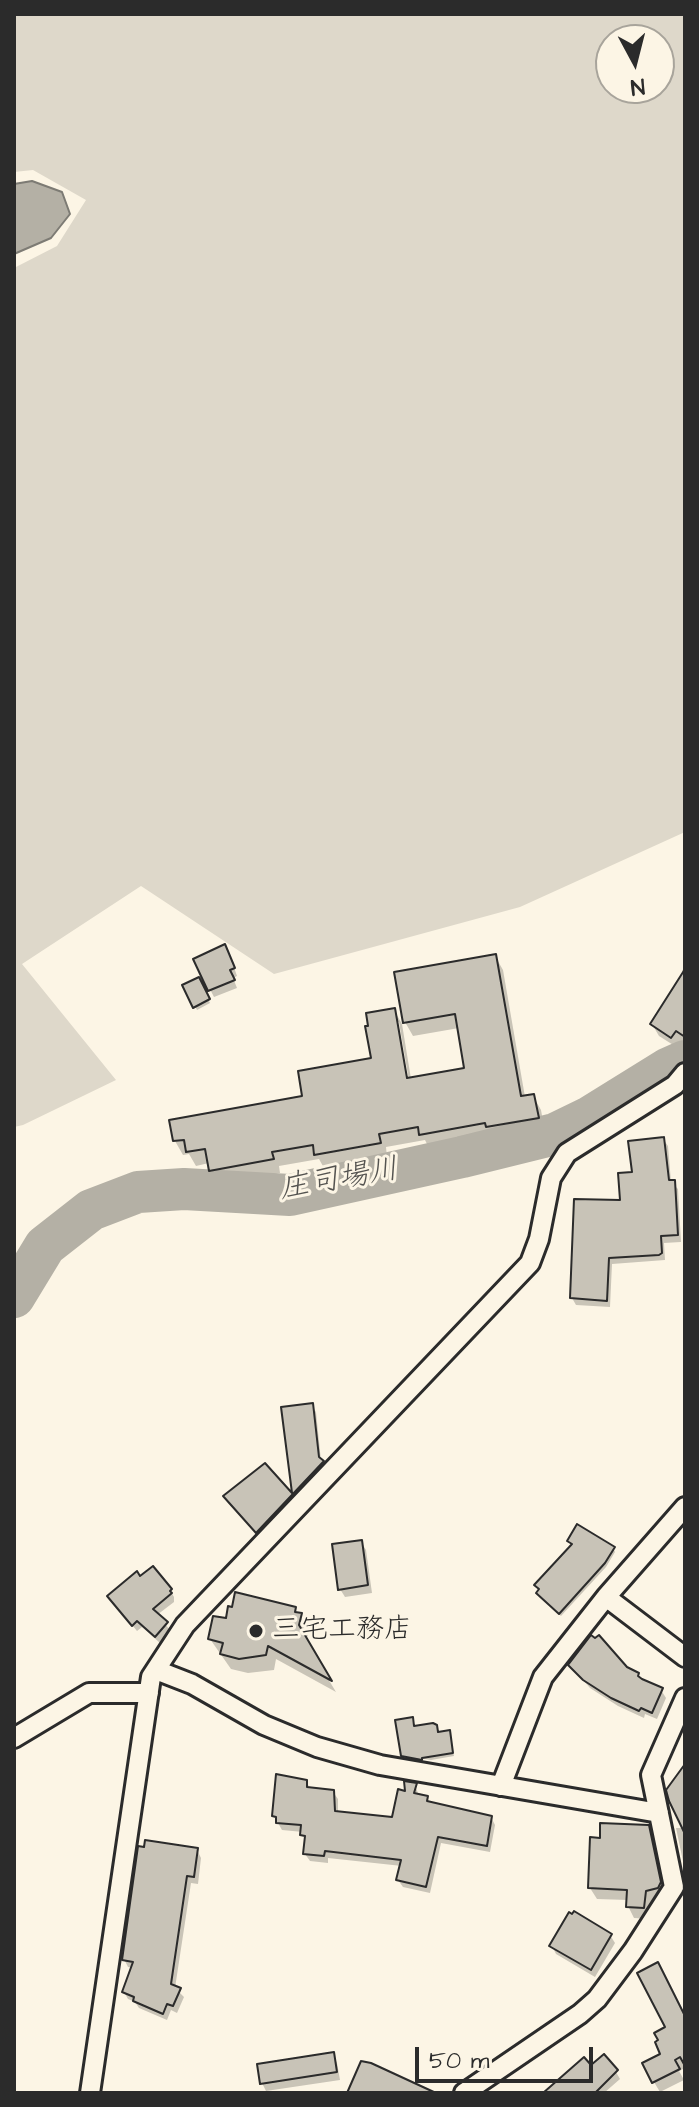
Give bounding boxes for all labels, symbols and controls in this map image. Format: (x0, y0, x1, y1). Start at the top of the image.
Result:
north arrow (595, 24, 675, 104)
text: N (629, 70, 646, 103)
water label: 庄司場川 (277, 1153, 401, 1209)
place label: 三宅工務店 (272, 1614, 412, 1648)
marker: 三宅工務店 (247, 1622, 265, 1640)
scale bar (419, 2031, 597, 2081)
text: 50 m (429, 2044, 489, 2078)

